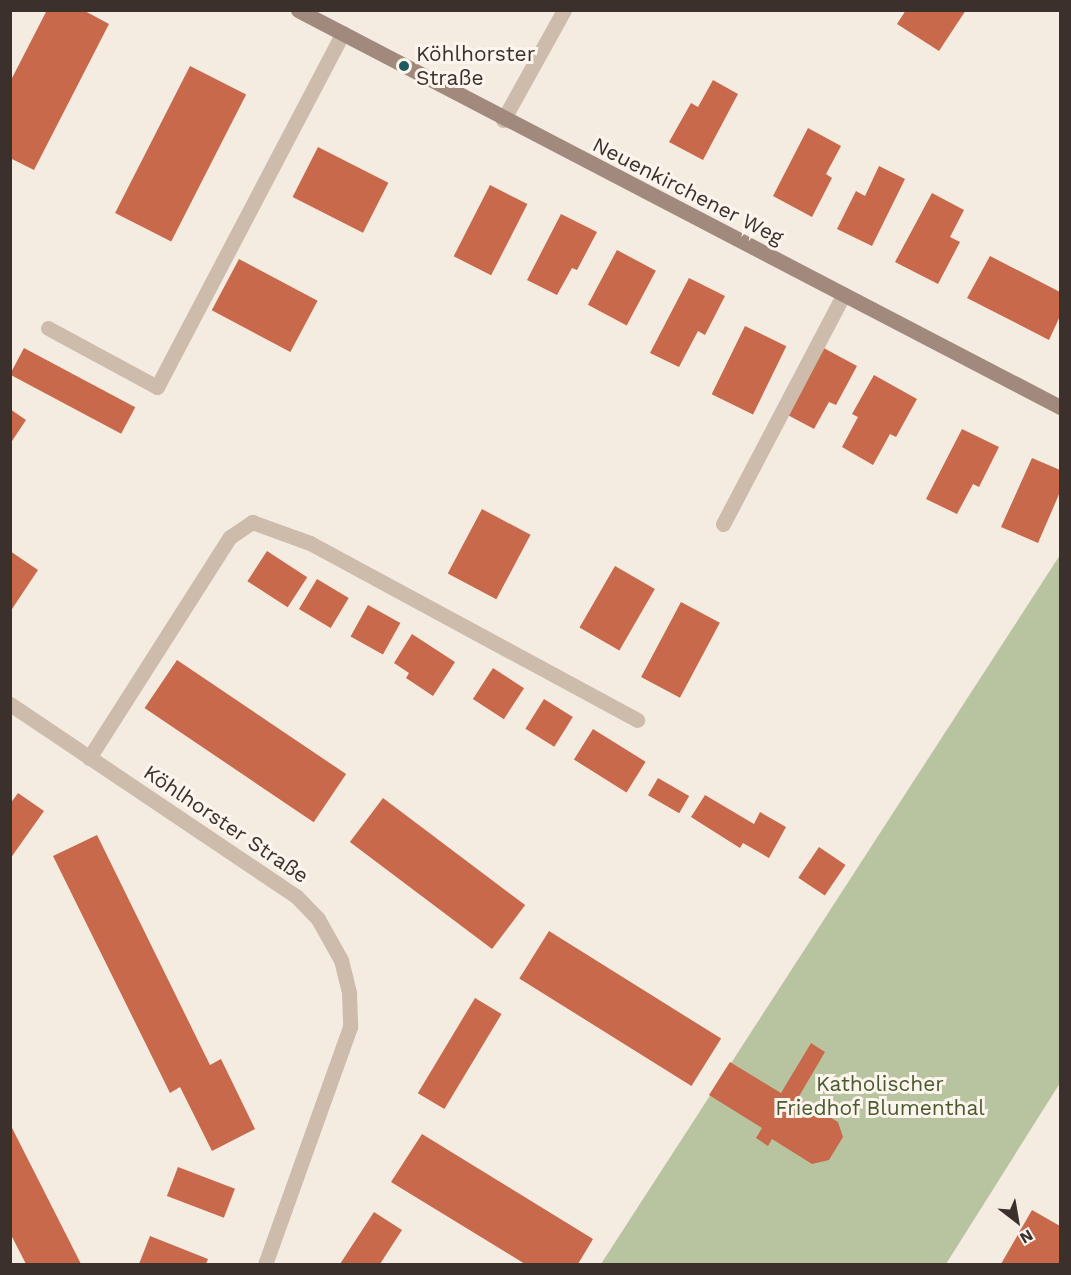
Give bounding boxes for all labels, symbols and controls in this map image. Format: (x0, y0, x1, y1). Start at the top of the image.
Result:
place label: Köhlhorster Straße (416, 41, 535, 91)
marker: Köhlhorster Straße (397, 59, 411, 73)
street label: Neuenkirchener Weg (588, 132, 788, 250)
street label: Köhlhorster Straße (139, 759, 313, 889)
park label: Katholischer Friedhof Blumenthal (775, 1071, 985, 1121)
north arrow (987, 1191, 1047, 1251)
text: N (1017, 1226, 1037, 1248)

